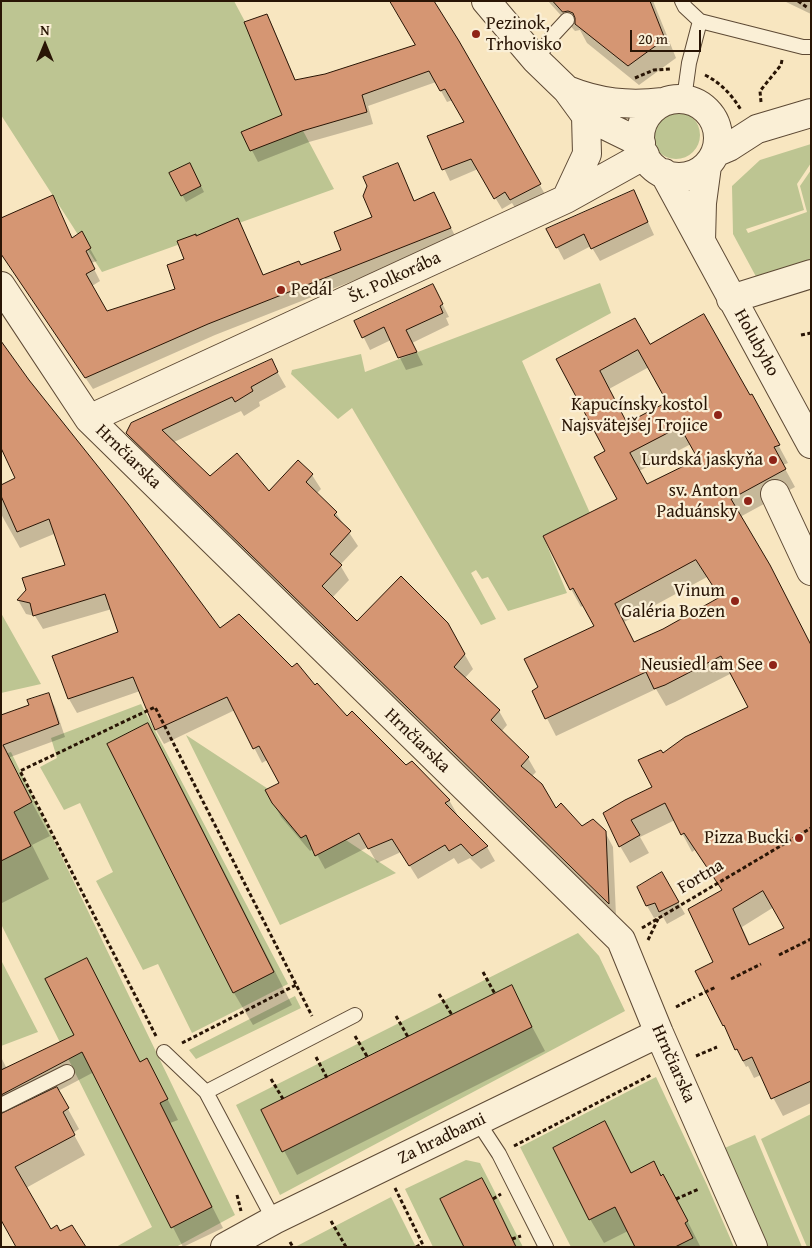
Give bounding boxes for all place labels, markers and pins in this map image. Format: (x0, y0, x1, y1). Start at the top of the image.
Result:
place label: Pezinok, Trhovisko (486, 13, 562, 56)
marker: Pezinok, Trhovisko (470, 28, 482, 40)
place label: Pedál (291, 279, 332, 301)
marker: Pedál (275, 284, 287, 296)
place label: Kapucínsky kostol Najsvätejšej Trojice (562, 394, 708, 436)
marker: Kapucínsky kostol Najsvätejšej Trojice (712, 409, 724, 421)
place label: Lurdská jaskyňa (642, 449, 763, 471)
marker: Lurdská jaskyňa (767, 454, 779, 466)
place label: sv. Anton Paduánsky (657, 480, 738, 522)
marker: sv. Anton Paduánsky (742, 495, 754, 507)
place label: Vinum Galéria Bozen (622, 580, 725, 622)
marker: Vinum Galéria Bozen (729, 595, 741, 607)
place label: Neusiedl am See (641, 654, 763, 676)
marker: Neusiedl am See (767, 659, 779, 671)
place label: Pizza Bucki (704, 827, 789, 849)
marker: Pizza Bucki (793, 832, 805, 844)

